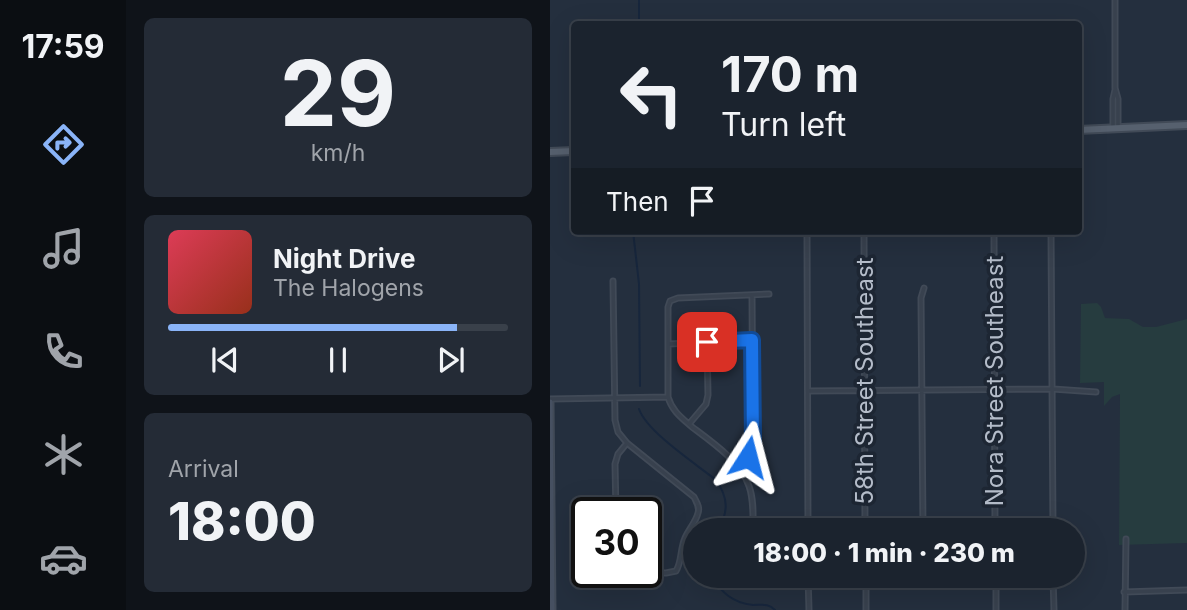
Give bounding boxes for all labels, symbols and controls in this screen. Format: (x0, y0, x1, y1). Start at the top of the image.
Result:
text: 17:59 (21, 27, 105, 66)
text: 29 (280, 38, 396, 148)
text: 170 m (721, 45, 859, 104)
icon: left (606, 49, 697, 140)
text: Turn left (721, 105, 846, 144)
icon: directions (39, 120, 88, 169)
text: km/h (311, 139, 365, 167)
icon: arrive (683, 182, 721, 220)
text: Then (606, 186, 669, 217)
icon: music (39, 224, 88, 273)
text: Night Drive (273, 243, 415, 274)
street label: Nora Street Southeast (980, 256, 1009, 506)
street label: 58th Street Southeast (850, 257, 879, 504)
text: The Halogens (273, 274, 424, 302)
pin (677, 312, 737, 372)
icon: arrive (688, 323, 726, 361)
icon: phone (39, 327, 88, 376)
icon: previous (206, 341, 244, 379)
icon: pause (319, 341, 357, 379)
icon: next (432, 341, 470, 379)
position arrow (711, 420, 785, 494)
icon: climate (39, 430, 88, 479)
text: Arrival (168, 455, 239, 483)
text: 18:00 (168, 490, 316, 553)
speed limit sign: 30 (571, 497, 662, 588)
icon: car (39, 534, 88, 583)
text: 18:00 · 1 min · 230 m (753, 537, 1015, 568)

